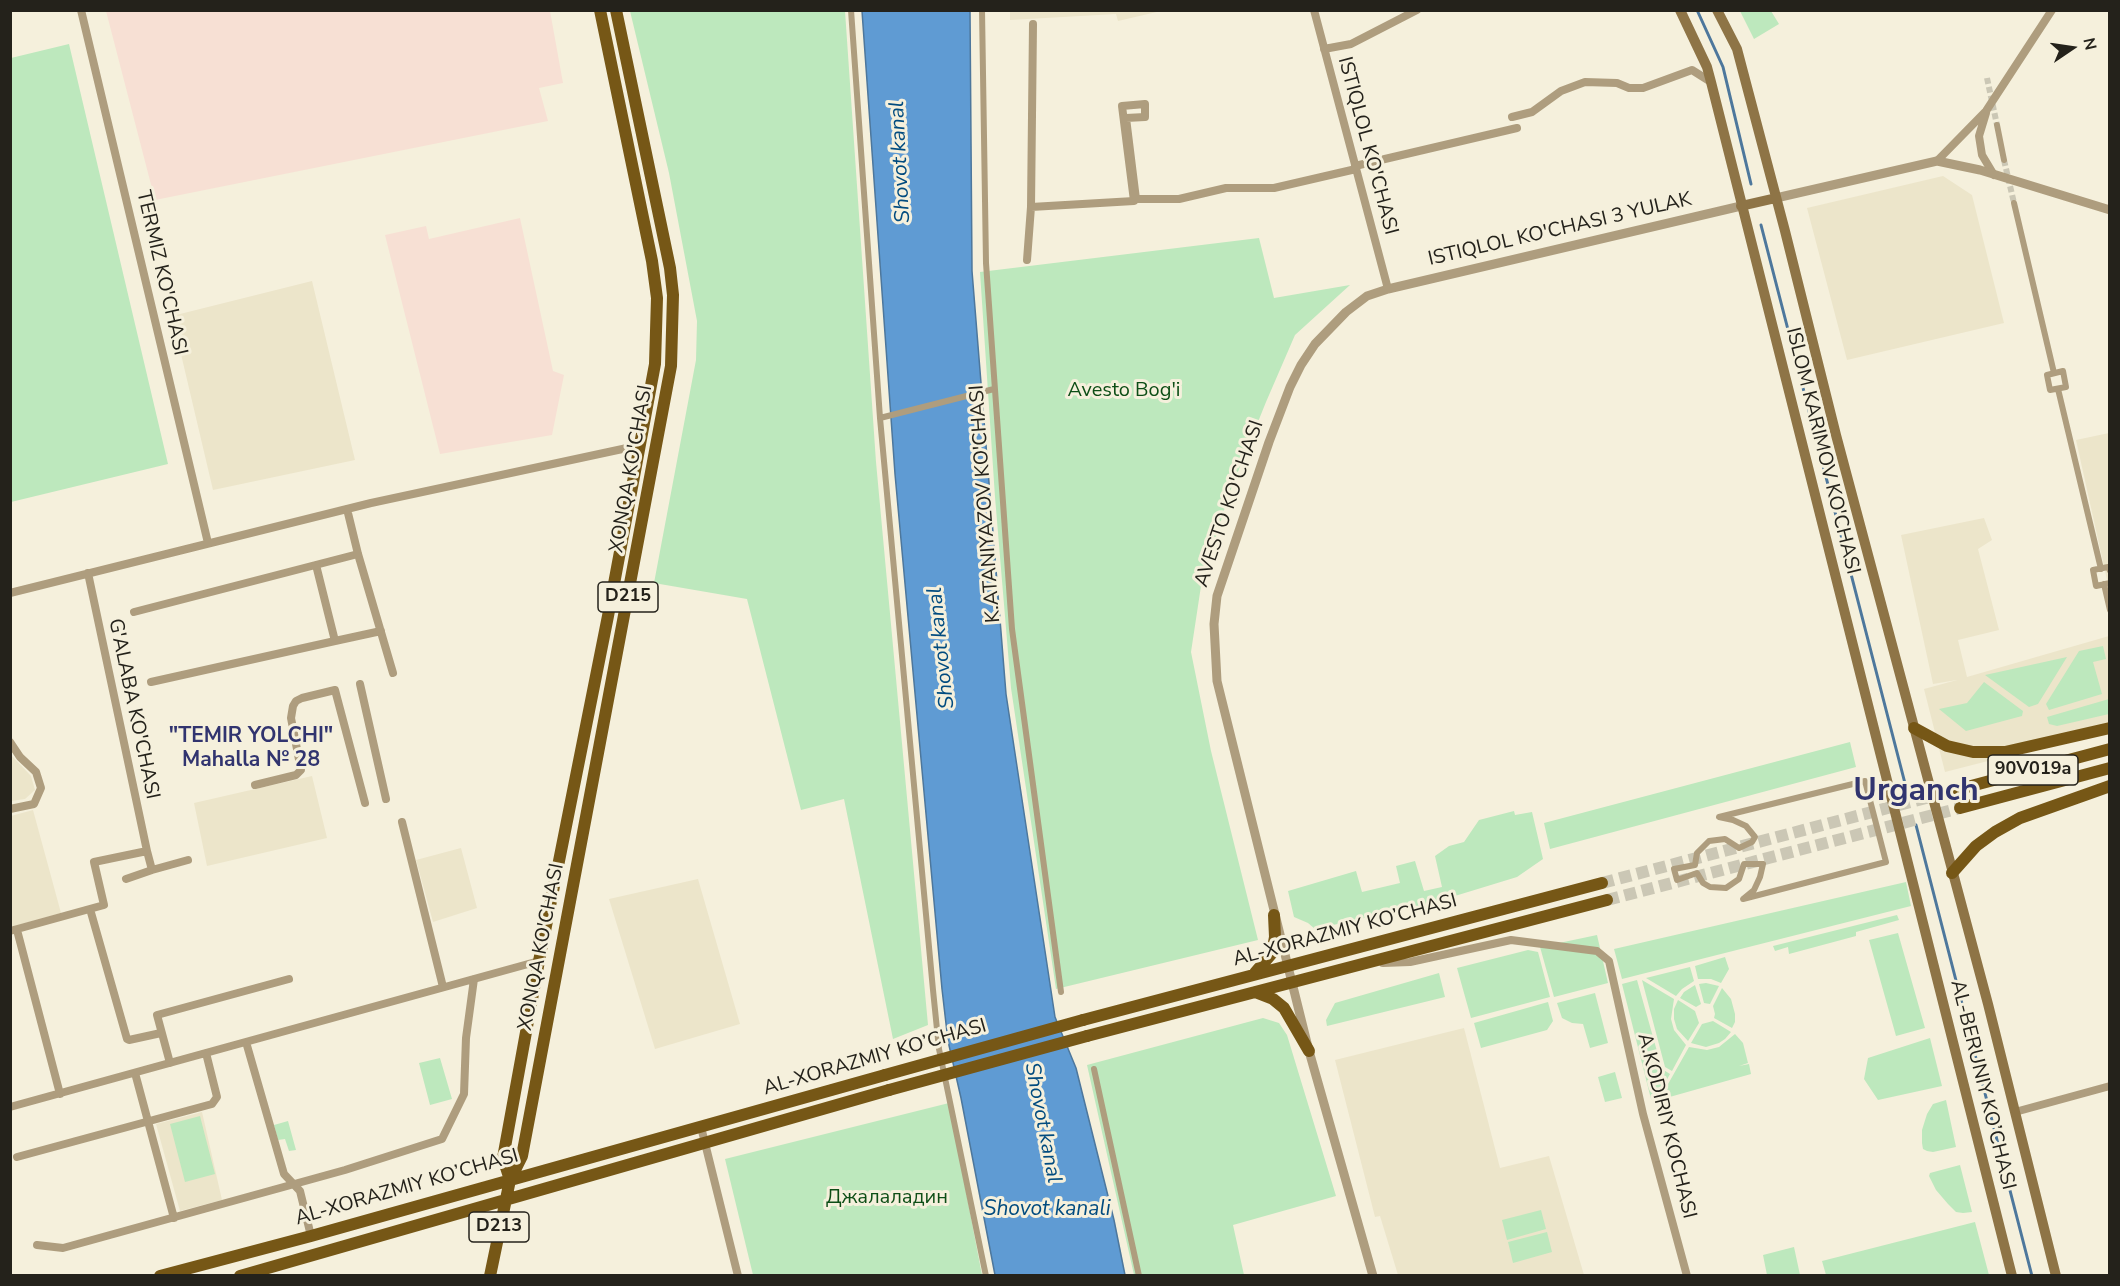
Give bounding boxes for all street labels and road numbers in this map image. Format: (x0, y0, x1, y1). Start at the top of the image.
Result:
street label: ISTIQLOL KO'CHASI (1332, 54, 1402, 238)
street label: TERMIZ KO'CHASI (130, 188, 192, 358)
street label: ISTIQLOL KO'CHASI 3 YULAK (1426, 188, 1694, 272)
street label: ISLOM KARIMOV KO'CHASI (1780, 325, 1864, 577)
street label: XONQA KO'CHASI (605, 383, 659, 555)
street label: K.ATANIYAZOV KO'CHASI (966, 384, 1006, 624)
street label: AVESTO KO'CHASI (1190, 418, 1270, 590)
road number: D215 (598, 582, 658, 612)
street label: G'ALABA KO'CHASI (102, 617, 164, 801)
road number: 90V019a (1988, 755, 2078, 785)
street label: XONQA KO'CHASI (514, 861, 570, 1033)
street label: AL-XORAZMIY KO’CHASI (1230, 890, 1460, 972)
street label: AL-BERUNIY KO’CHASI (1944, 978, 2020, 1192)
street label: AL-XORAZMIY KO’CHASI (761, 1015, 989, 1101)
street label: A.KODIRIY KOCHASI (1631, 1031, 1701, 1221)
street label: AL-XORAZMIY KO’CHASI (293, 1145, 521, 1231)
road number: D213 (469, 1212, 529, 1242)

